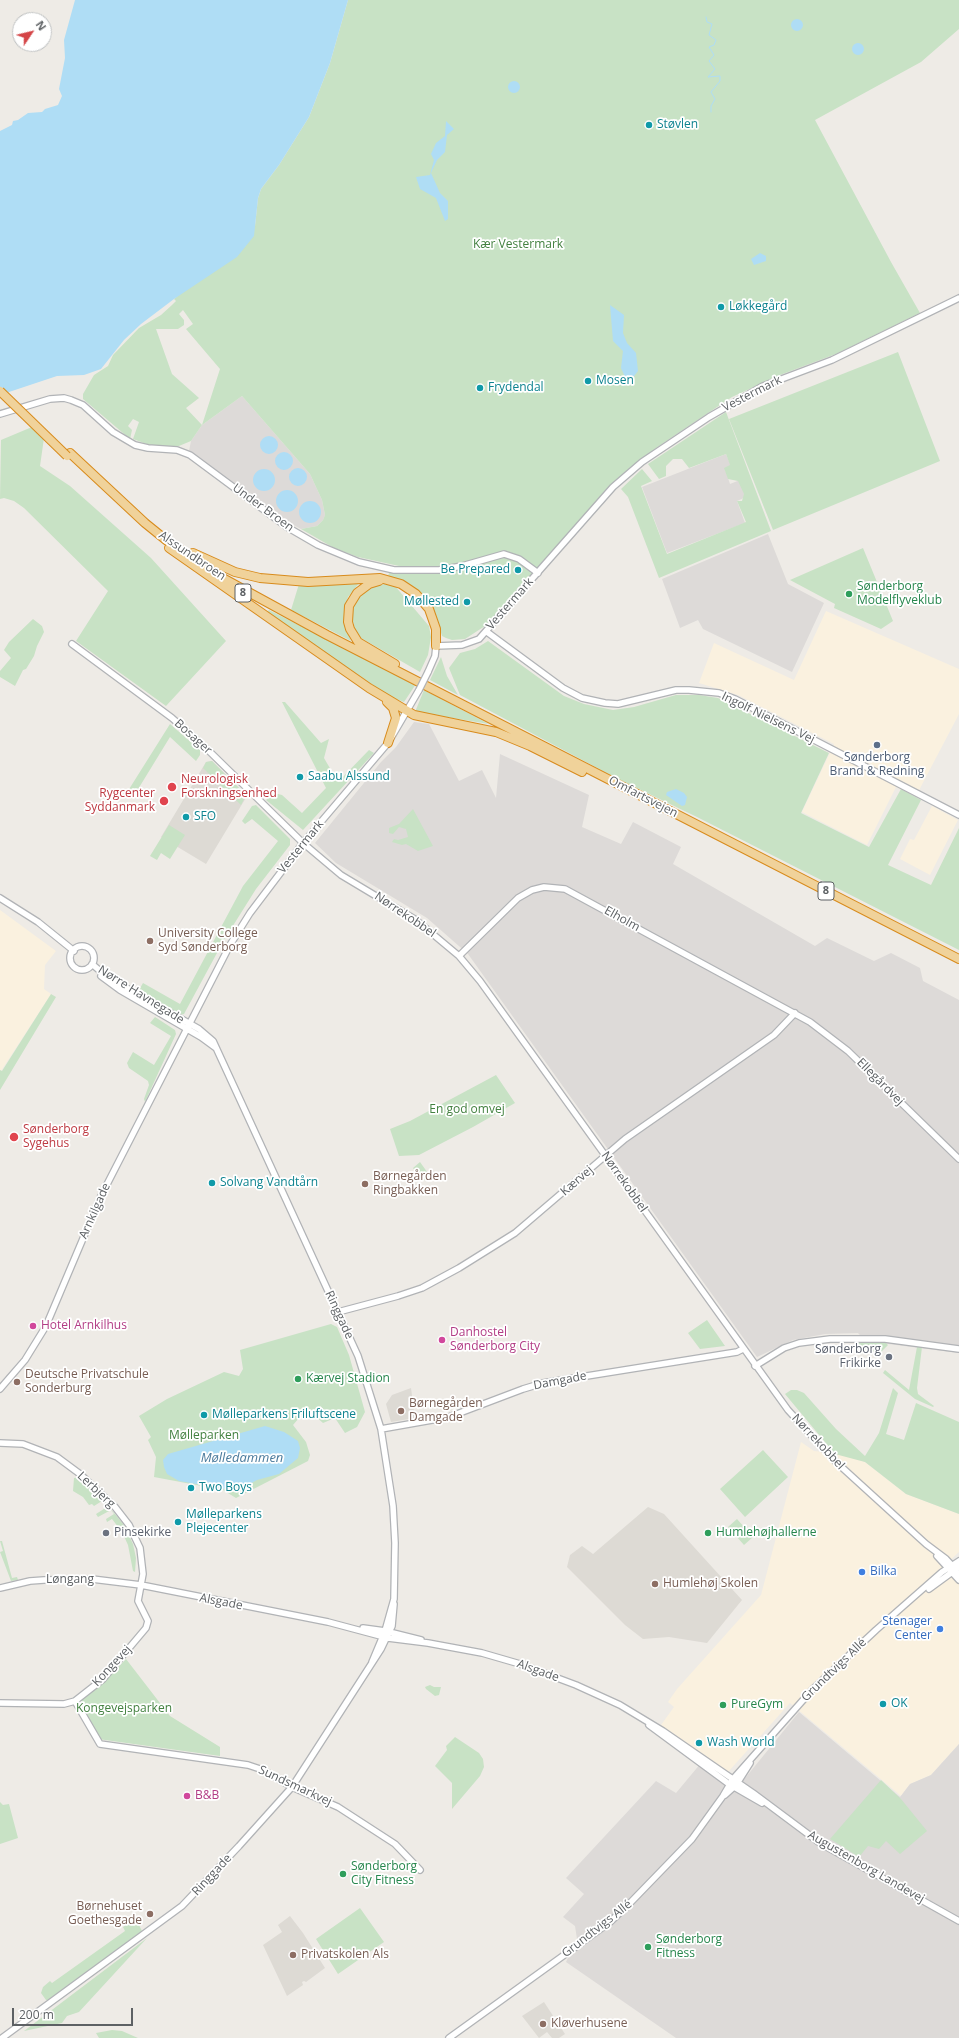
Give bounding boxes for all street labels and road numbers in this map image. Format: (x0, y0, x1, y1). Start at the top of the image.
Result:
street label: Vestermark (720, 373, 784, 415)
street label: Under Broen (230, 481, 296, 535)
street label: Alssundbroen (156, 528, 228, 584)
street label: Vestermark (483, 575, 537, 633)
road number: 8 (235, 584, 251, 602)
street label: Ingolf Nielsens Vej (719, 689, 817, 747)
street label: Bosager (171, 716, 215, 758)
street label: Omfartsvejen (606, 773, 680, 821)
street label: Vestermark (275, 817, 327, 877)
road number: 8 (818, 882, 834, 900)
street label: Nørrekobbel (372, 889, 438, 941)
street label: Elholm (602, 903, 642, 935)
street label: Nørre Havnegade (95, 963, 187, 1027)
street label: Ellegårdvej (853, 1055, 907, 1109)
street label: Nørrekobbel (598, 1149, 650, 1215)
street label: Kærvej (558, 1163, 596, 1199)
street label: Arnkilgade (76, 1181, 114, 1241)
street label: Ringgade (322, 1289, 356, 1341)
street label: Damgade (532, 1369, 588, 1393)
street label: Nørrekobbel (789, 1411, 847, 1473)
street label: Lerbjerg (74, 1469, 118, 1511)
street label: Løngang (46, 1573, 94, 1587)
street label: Alsgade (198, 1591, 244, 1613)
street label: Grundtvigs Allé (799, 1635, 869, 1705)
street label: Kongevej (89, 1642, 135, 1690)
street label: Alsgade (515, 1657, 561, 1685)
street label: Sundsmarkvej (256, 1763, 334, 1809)
street label: Augustenborg Landevej (805, 1828, 927, 1906)
street label: Ringgade (189, 1851, 235, 1899)
street label: Grundtvigs Allé (559, 1897, 635, 1961)

